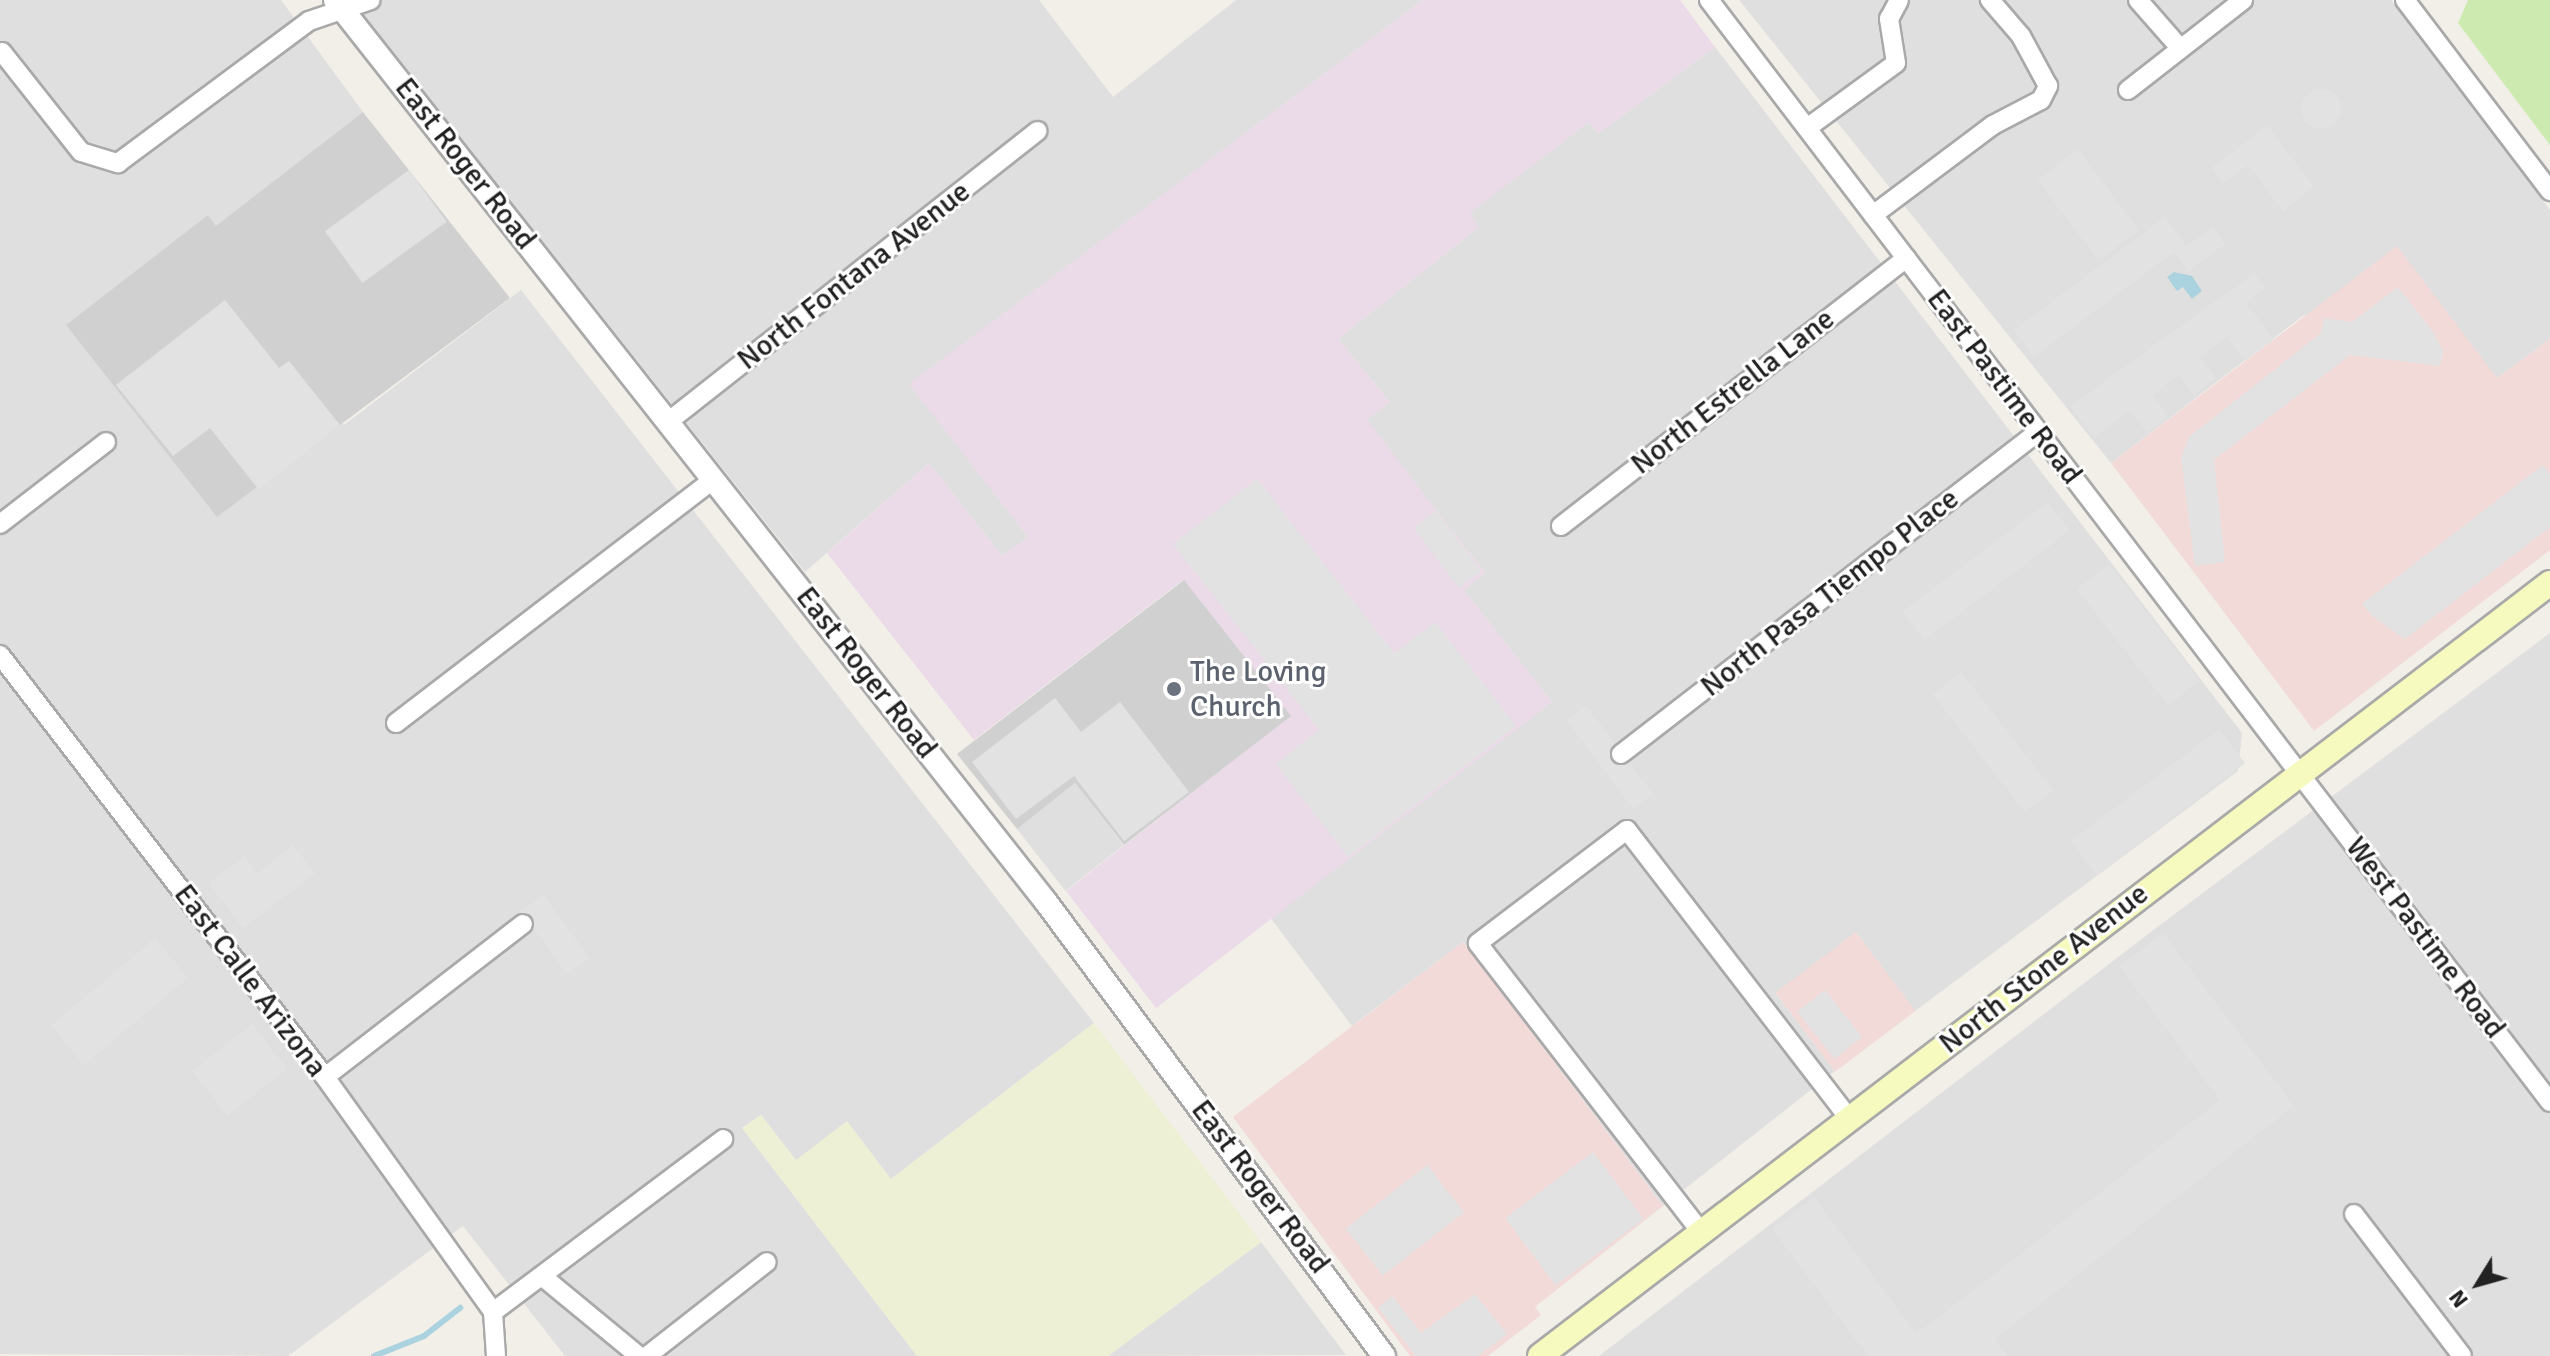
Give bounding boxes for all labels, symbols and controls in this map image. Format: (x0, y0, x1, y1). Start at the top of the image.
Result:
street label: East Roger Road (387, 71, 543, 257)
street label: North Fontana Avenue (730, 174, 978, 378)
street label: East Pastime Road (1919, 282, 2089, 492)
street label: North Estrella Lane (1624, 301, 1842, 483)
street label: North Pasa Tiempo Place (1694, 481, 1966, 705)
street label: East Roger Road (788, 580, 944, 766)
place label: The Loving Church (1190, 654, 1327, 724)
marker: The Loving Church (1165, 680, 1183, 698)
street label: West Pastime Road (2338, 830, 2512, 1046)
street label: North Stone Avenue (1932, 876, 2156, 1062)
street label: East Calle Arizona (166, 877, 334, 1085)
street label: East Roger Road (1183, 1093, 1337, 1281)
north arrow (2438, 1244, 2518, 1324)
text: N (2443, 1285, 2474, 1313)

